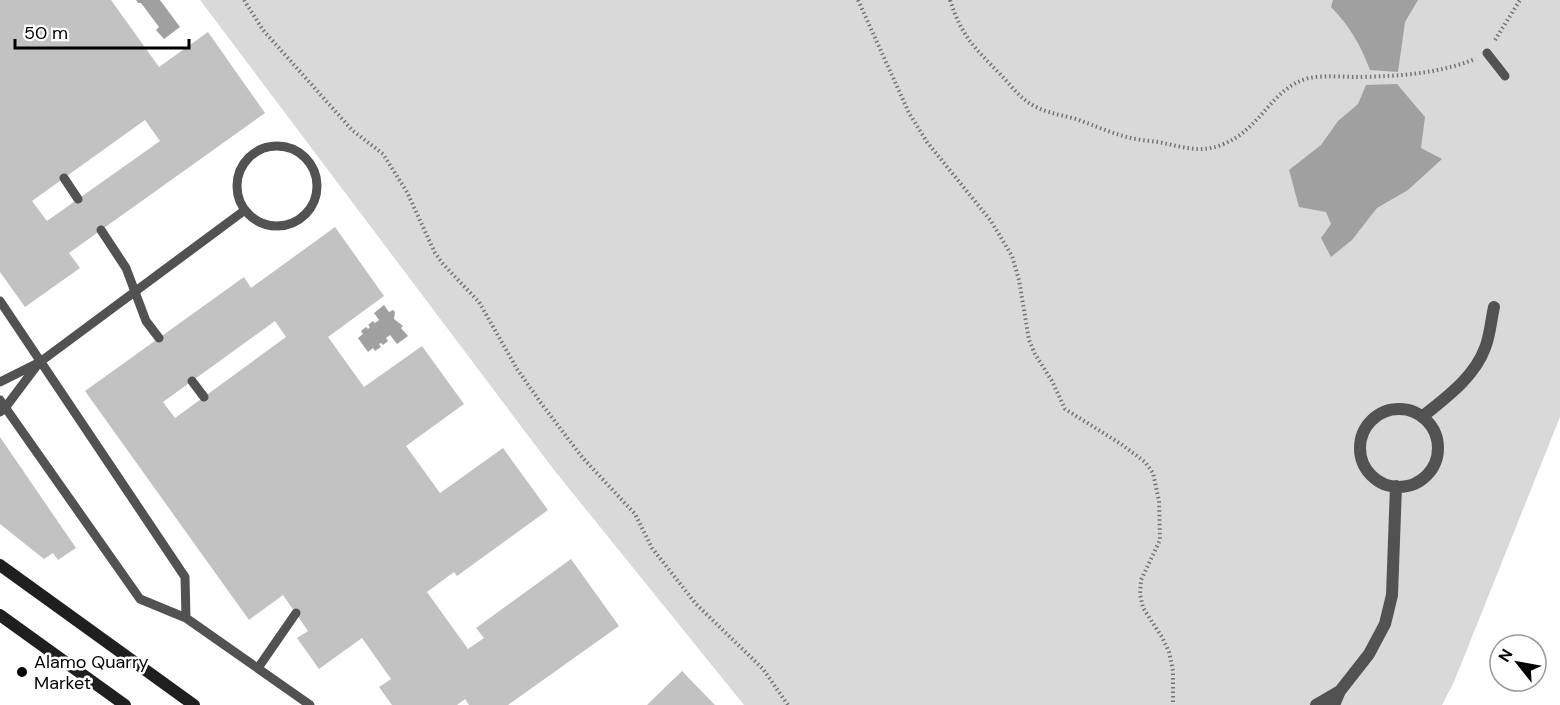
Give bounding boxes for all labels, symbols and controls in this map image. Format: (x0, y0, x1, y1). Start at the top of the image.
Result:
scale bar (15, 12, 189, 50)
text: 50 m (24, 21, 68, 45)
north arrow (1488, 633, 1548, 693)
text: N (1494, 645, 1518, 666)
place label: Alamo Quarry Market (34, 650, 149, 695)
marker: Alamo Quarry Market (15, 665, 29, 679)

